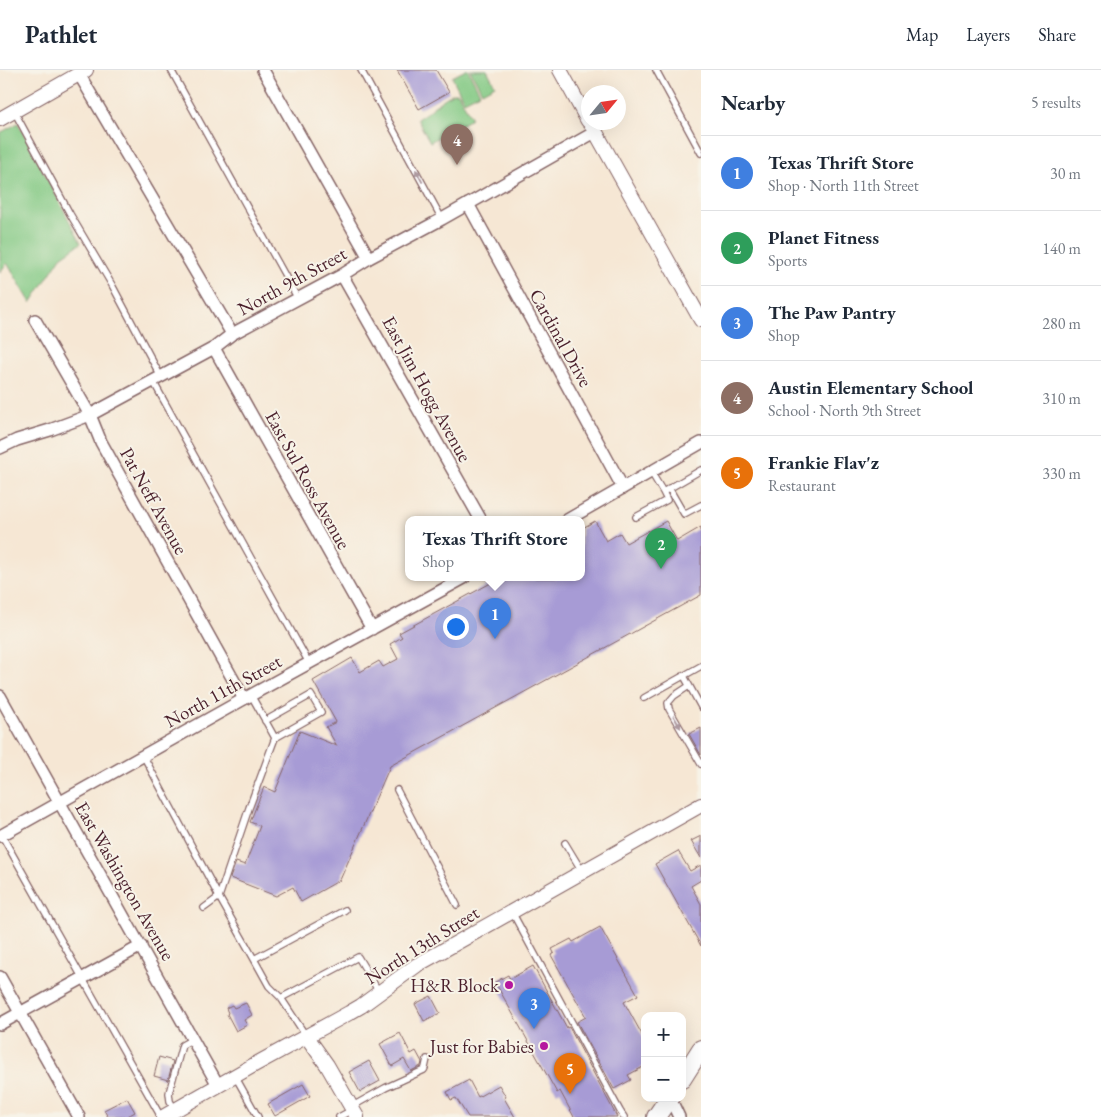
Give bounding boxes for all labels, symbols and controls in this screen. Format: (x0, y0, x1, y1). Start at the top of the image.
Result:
text: Pathlet (25, 19, 97, 50)
text: Map (906, 23, 938, 46)
text: Layers (966, 23, 1010, 46)
text: Share (1038, 23, 1076, 46)
north arrow (581, 85, 626, 130)
text: Nearby (721, 89, 785, 116)
text: 5 results (1031, 92, 1081, 113)
pin: 4 (441, 124, 473, 165)
text: Texas Thrift Store (768, 150, 914, 175)
text: 1 (733, 163, 741, 184)
text: 30 m (1050, 163, 1081, 184)
one-way arrow (415, 169, 423, 183)
text: Shop · North 11th Street (768, 175, 919, 196)
text: Planet Fitness (768, 225, 879, 250)
text: 2 (733, 238, 741, 259)
text: 140 m (1042, 238, 1081, 259)
street label: North 9th Street (233, 241, 351, 321)
text: Sports (768, 250, 807, 271)
street label: Cardinal Drive (524, 285, 598, 391)
text: The Paw Pantry (768, 300, 896, 325)
street label: East Jim Hogg Avenue (377, 312, 477, 466)
text: 3 (733, 313, 741, 334)
text: 280 m (1042, 313, 1081, 334)
text: Shop (768, 325, 800, 346)
text: Austin Elementary School (768, 375, 974, 400)
text: 4 (733, 388, 741, 409)
text: 310 m (1042, 388, 1081, 409)
text: School · North 9th Street (768, 400, 921, 421)
street label: East Sul Ross Avenue (260, 406, 356, 554)
street label: Pat Neff Avenue (114, 443, 194, 559)
text: Frankie Flav'z (768, 450, 879, 475)
text: 5 (733, 463, 741, 484)
text: 330 m (1042, 463, 1081, 484)
text: Restaurant (768, 475, 836, 496)
popup (405, 516, 585, 581)
text: Texas Thrift Store (422, 526, 568, 551)
pin: 2 (645, 528, 677, 569)
text: Shop (422, 551, 454, 572)
pin: 1 (479, 598, 511, 639)
your location (443, 614, 469, 640)
street label: North 11th Street (160, 649, 286, 733)
one-way arrow (673, 715, 681, 729)
street label: East Washington Avenue (69, 797, 181, 965)
street label: North 13th Street (360, 900, 484, 990)
place label: H&R Block (410, 973, 500, 998)
marker: H&R Block (503, 979, 515, 991)
pin: 3 (518, 988, 550, 1029)
map controls (641, 1012, 686, 1102)
button: + (641, 1012, 686, 1057)
place label: Just for Babies (428, 1034, 534, 1059)
marker: Just for Babies (538, 1040, 550, 1052)
pin: 5 (554, 1053, 586, 1094)
button: − (641, 1057, 686, 1102)

